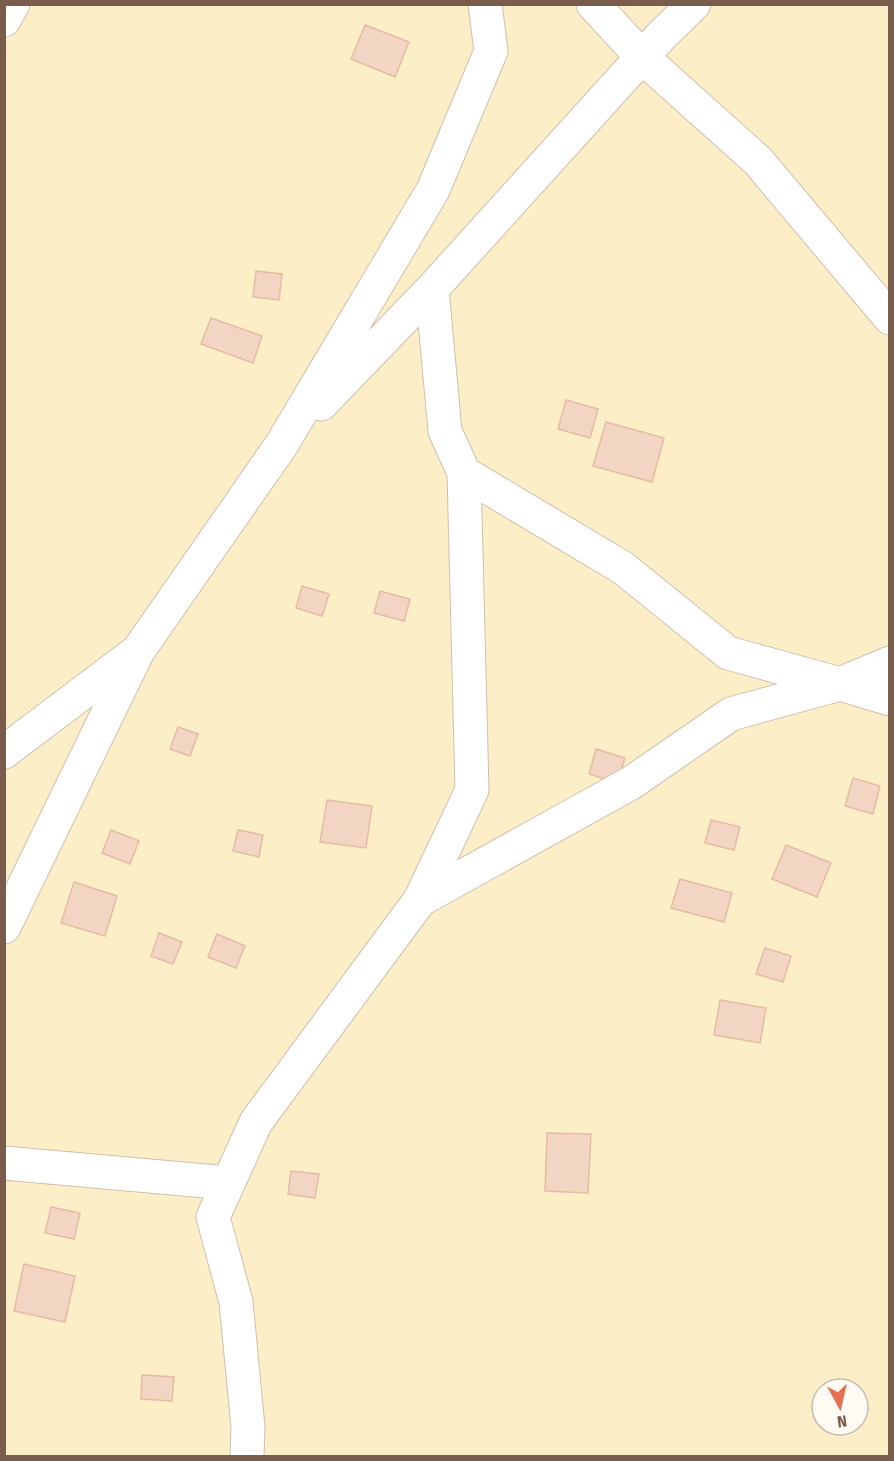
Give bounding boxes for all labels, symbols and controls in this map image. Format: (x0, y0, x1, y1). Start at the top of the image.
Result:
north arrow (810, 1377, 870, 1437)
text: N (836, 1411, 848, 1431)

